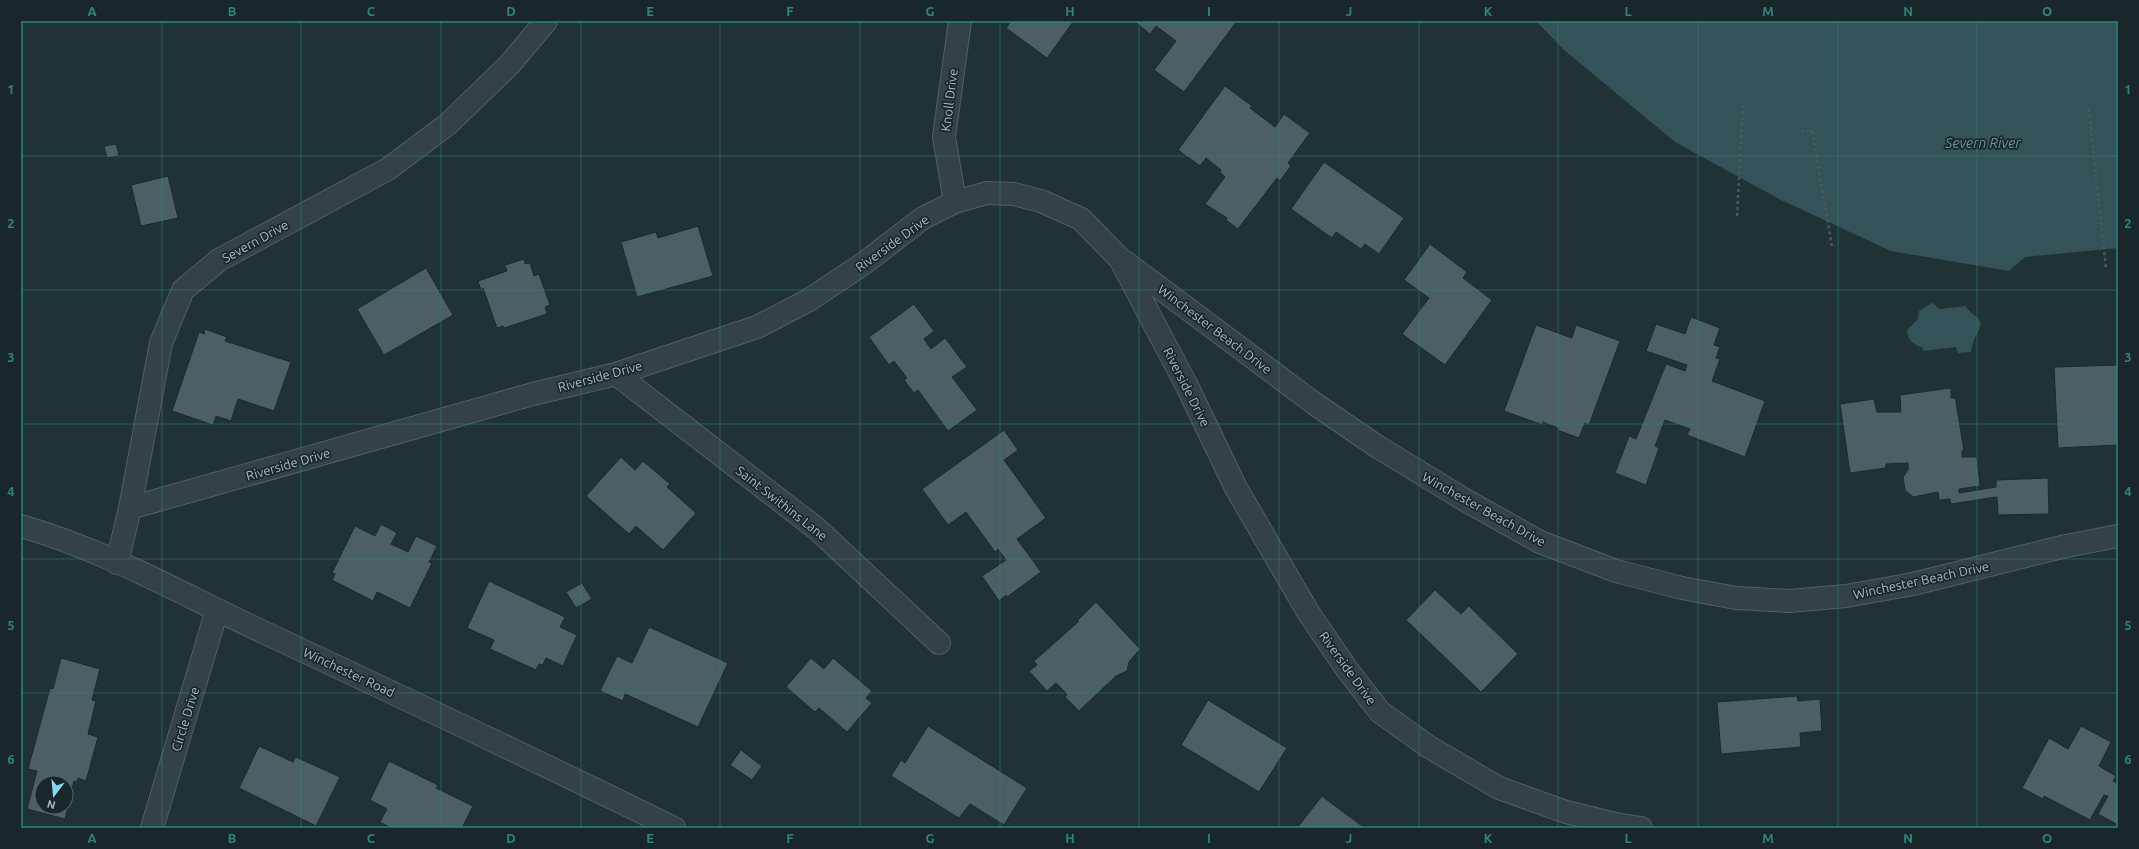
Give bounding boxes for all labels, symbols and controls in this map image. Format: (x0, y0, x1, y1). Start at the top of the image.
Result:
text: A (87, 4, 97, 18)
text: B (228, 4, 237, 18)
text: C (367, 4, 376, 18)
text: D (506, 4, 516, 18)
text: E (646, 4, 654, 18)
text: F (786, 4, 794, 18)
text: G (926, 4, 935, 18)
text: H (1065, 4, 1075, 18)
text: I (1207, 4, 1211, 18)
text: J (1346, 4, 1352, 18)
text: K (1484, 4, 1493, 18)
text: L (1624, 4, 1632, 18)
text: M (1762, 4, 1774, 18)
text: N (1903, 4, 1913, 18)
text: O (2042, 4, 2052, 18)
street label: Knoll Drive (938, 68, 960, 132)
text: 1 (7, 82, 15, 96)
text: 1 (2124, 82, 2132, 96)
water label: Severn River (1944, 135, 2021, 151)
street label: Riverside Drive (853, 212, 931, 274)
text: 2 (7, 216, 15, 230)
text: 2 (2124, 216, 2132, 230)
street label: Severn Drive (219, 217, 291, 265)
street label: Winchester Beach Drive (1155, 282, 1275, 376)
street label: Riverside Drive (1161, 345, 1213, 429)
text: 3 (7, 350, 15, 364)
text: 3 (2124, 350, 2132, 364)
street label: Riverside Drive (556, 358, 644, 394)
street label: Riverside Drive (244, 445, 332, 483)
street label: Saint Swithins Lane (734, 463, 830, 543)
street label: Winchester Beach Drive (1420, 469, 1548, 549)
text: 4 (7, 484, 15, 498)
text: 4 (2124, 484, 2132, 498)
street label: Winchester Beach Drive (1852, 559, 1990, 601)
text: 5 (7, 618, 15, 632)
text: 5 (2124, 618, 2132, 632)
street label: Riverside Drive (1317, 629, 1379, 707)
street label: Winchester Road (301, 645, 397, 699)
street label: Circle Drive (169, 685, 201, 753)
text: 6 (7, 752, 15, 766)
text: 6 (2124, 752, 2132, 766)
north arrow (34, 775, 74, 815)
text: N (46, 798, 57, 812)
text: A (87, 831, 97, 845)
text: B (228, 831, 237, 845)
text: C (367, 831, 376, 845)
text: D (506, 831, 516, 845)
text: E (646, 831, 654, 845)
text: F (786, 831, 794, 845)
text: G (926, 831, 935, 845)
text: H (1065, 831, 1075, 845)
text: I (1207, 831, 1211, 845)
text: J (1346, 831, 1352, 845)
text: K (1484, 831, 1493, 845)
text: L (1624, 831, 1632, 845)
text: M (1762, 831, 1774, 845)
text: N (1903, 831, 1913, 845)
text: O (2042, 831, 2052, 845)

